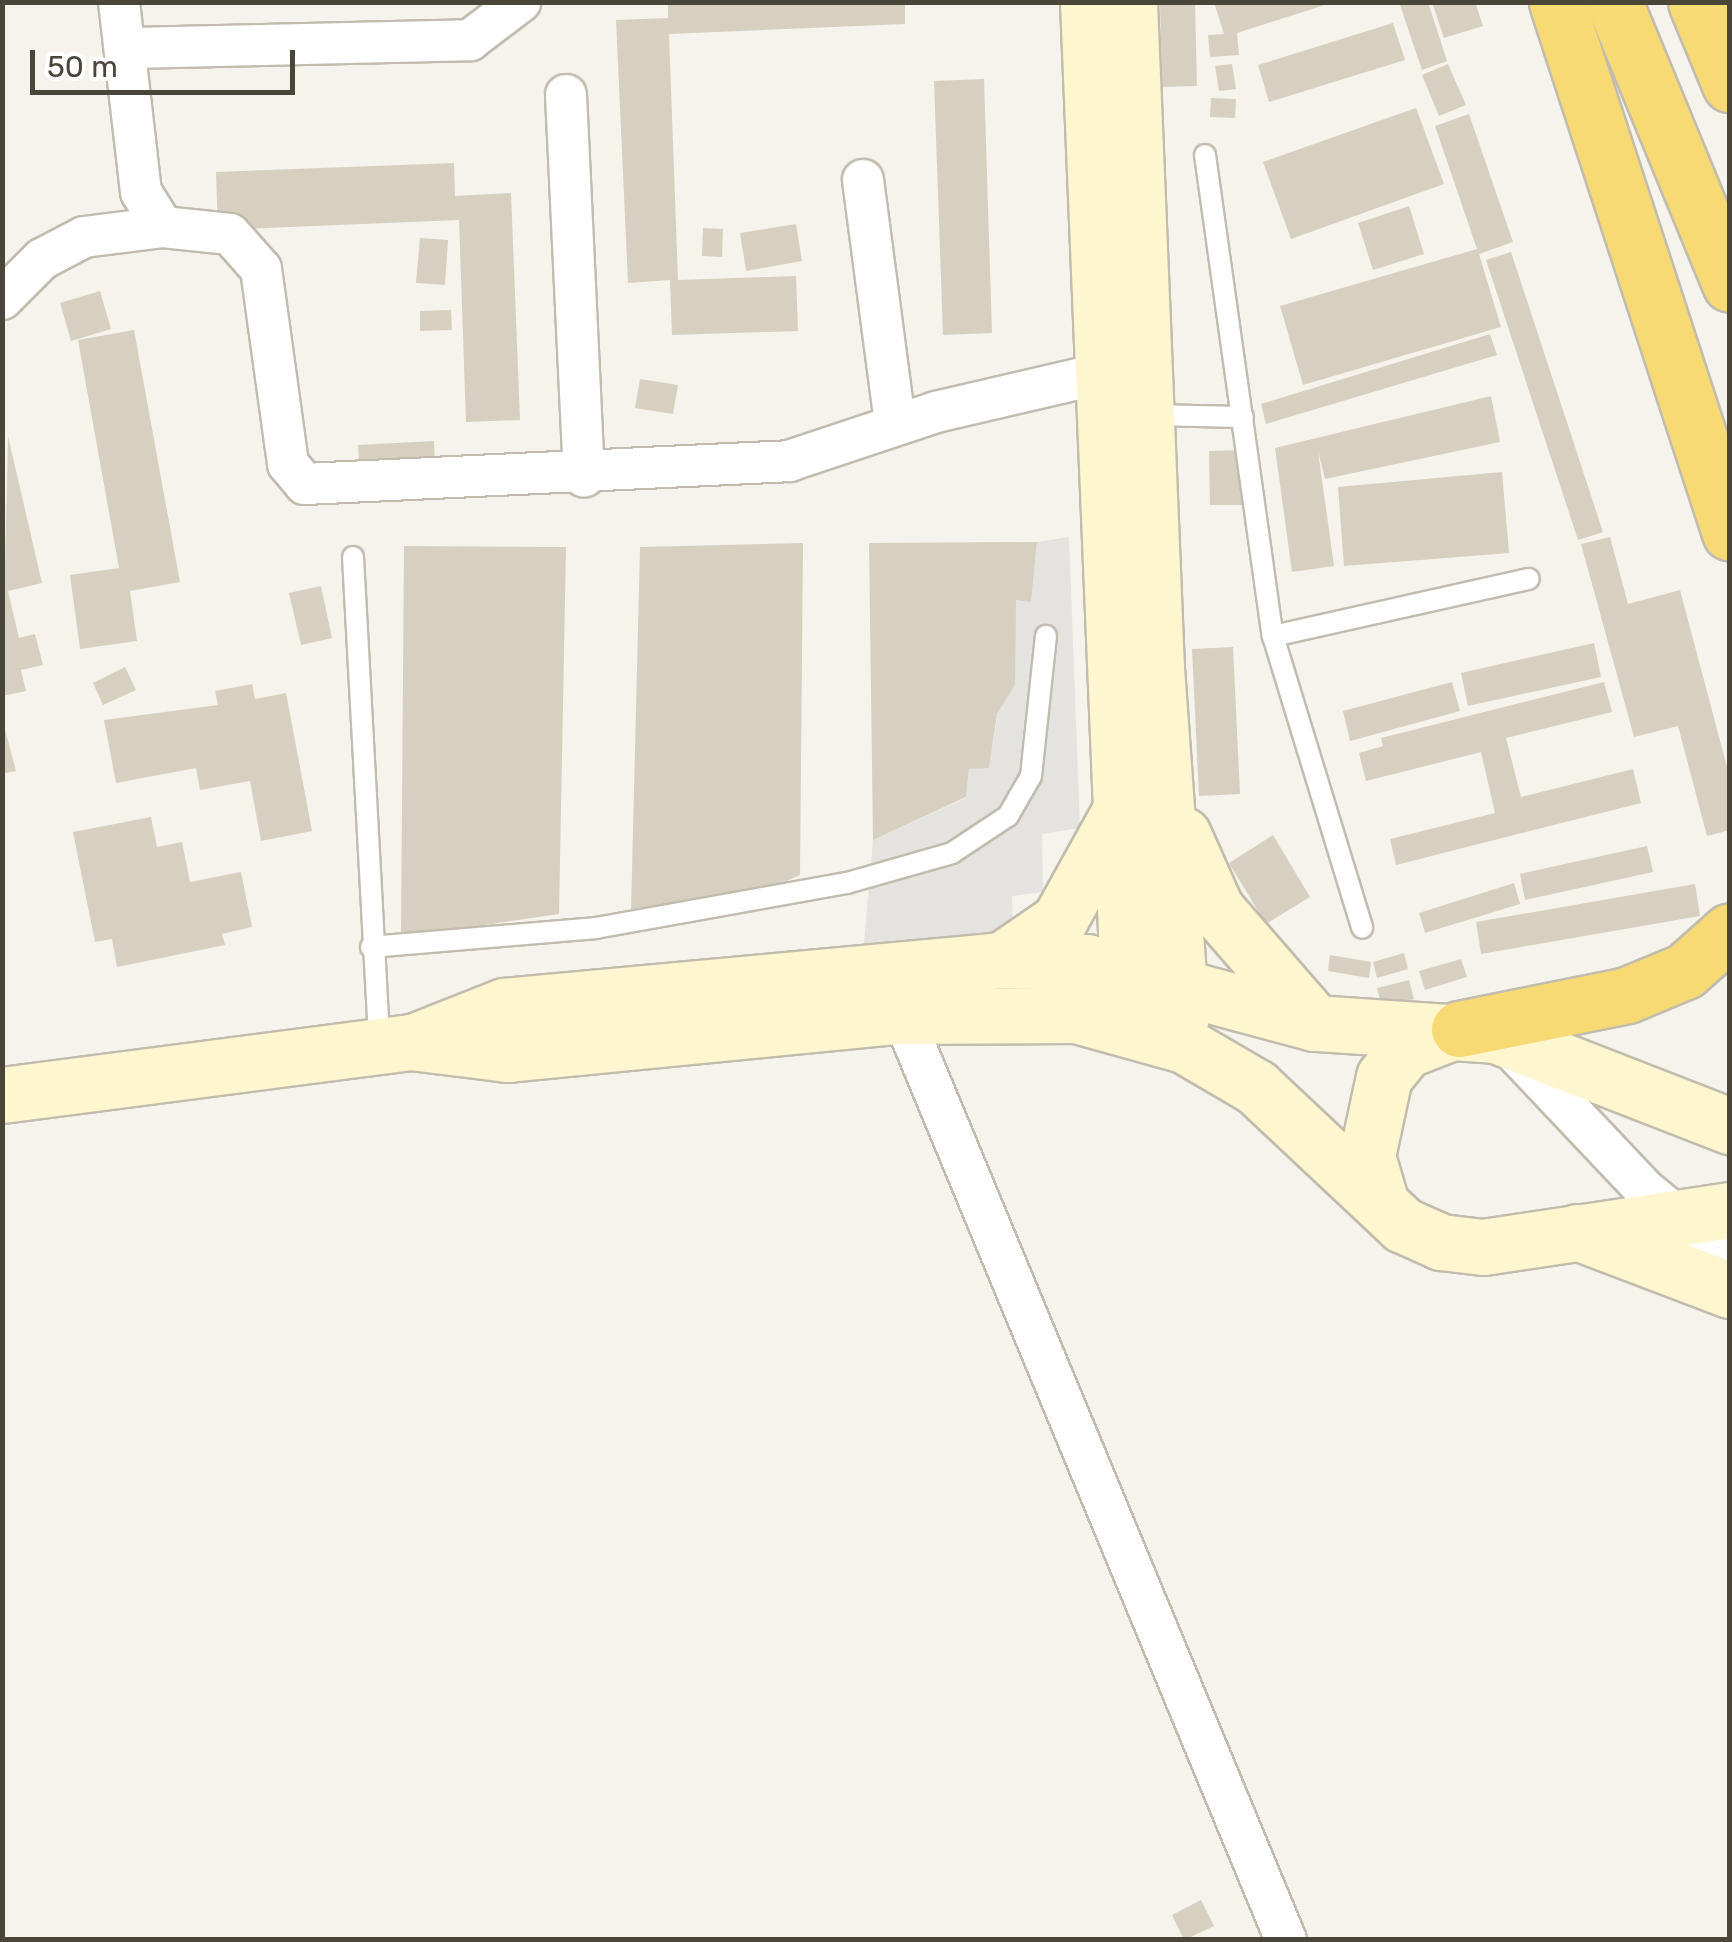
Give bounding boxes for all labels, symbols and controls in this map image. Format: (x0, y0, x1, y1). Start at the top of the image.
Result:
scale bar (35, 30, 300, 92)
text: 50 m (47, 49, 118, 85)

